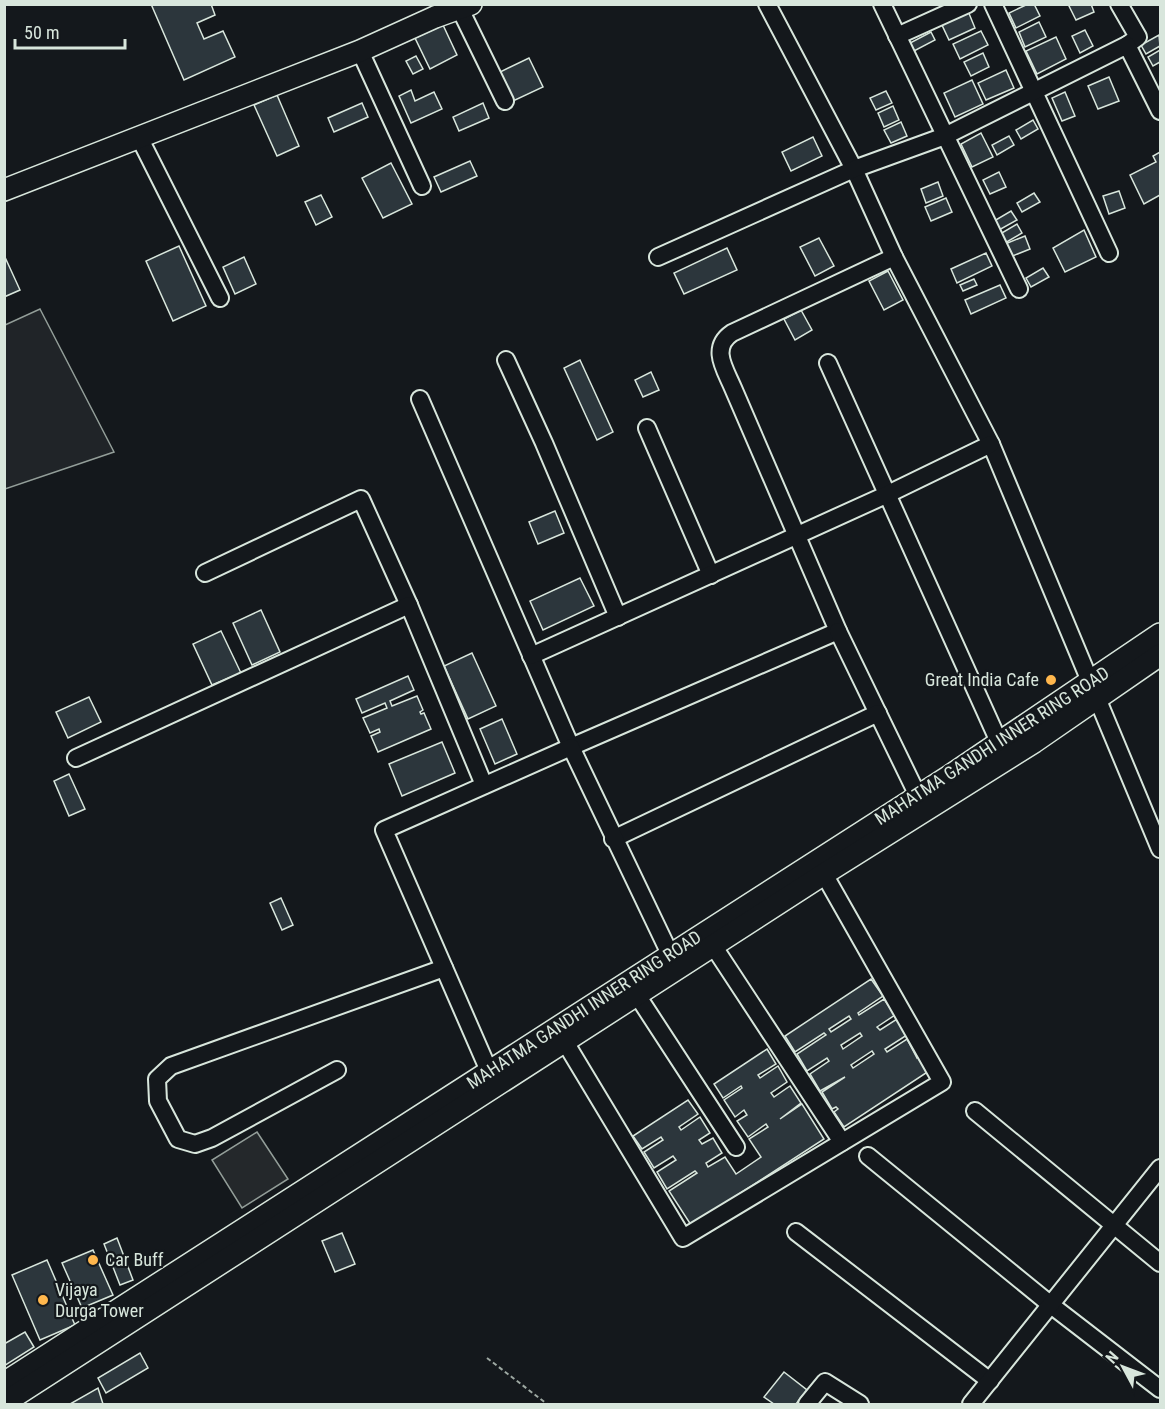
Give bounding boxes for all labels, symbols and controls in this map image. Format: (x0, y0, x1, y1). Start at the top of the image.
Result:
scale bar (15, 12, 124, 50)
text: 50 m (24, 22, 59, 43)
street label: MAHATMA GANDHI INNER RING ROAD (871, 662, 1113, 829)
place label: Great India Cafe (925, 669, 1039, 690)
marker: Great India Cafe (1044, 673, 1058, 687)
street label: MAHATMA GANDHI INNER RING ROAD (463, 926, 705, 1093)
place label: Car Buff (105, 1249, 164, 1270)
marker: Car Buff (86, 1253, 100, 1267)
place label: Vijaya Durga Tower (55, 1279, 144, 1321)
marker: Vijaya Durga Tower (36, 1293, 50, 1307)
north arrow (1093, 1337, 1153, 1397)
text: N (1102, 1348, 1122, 1367)

